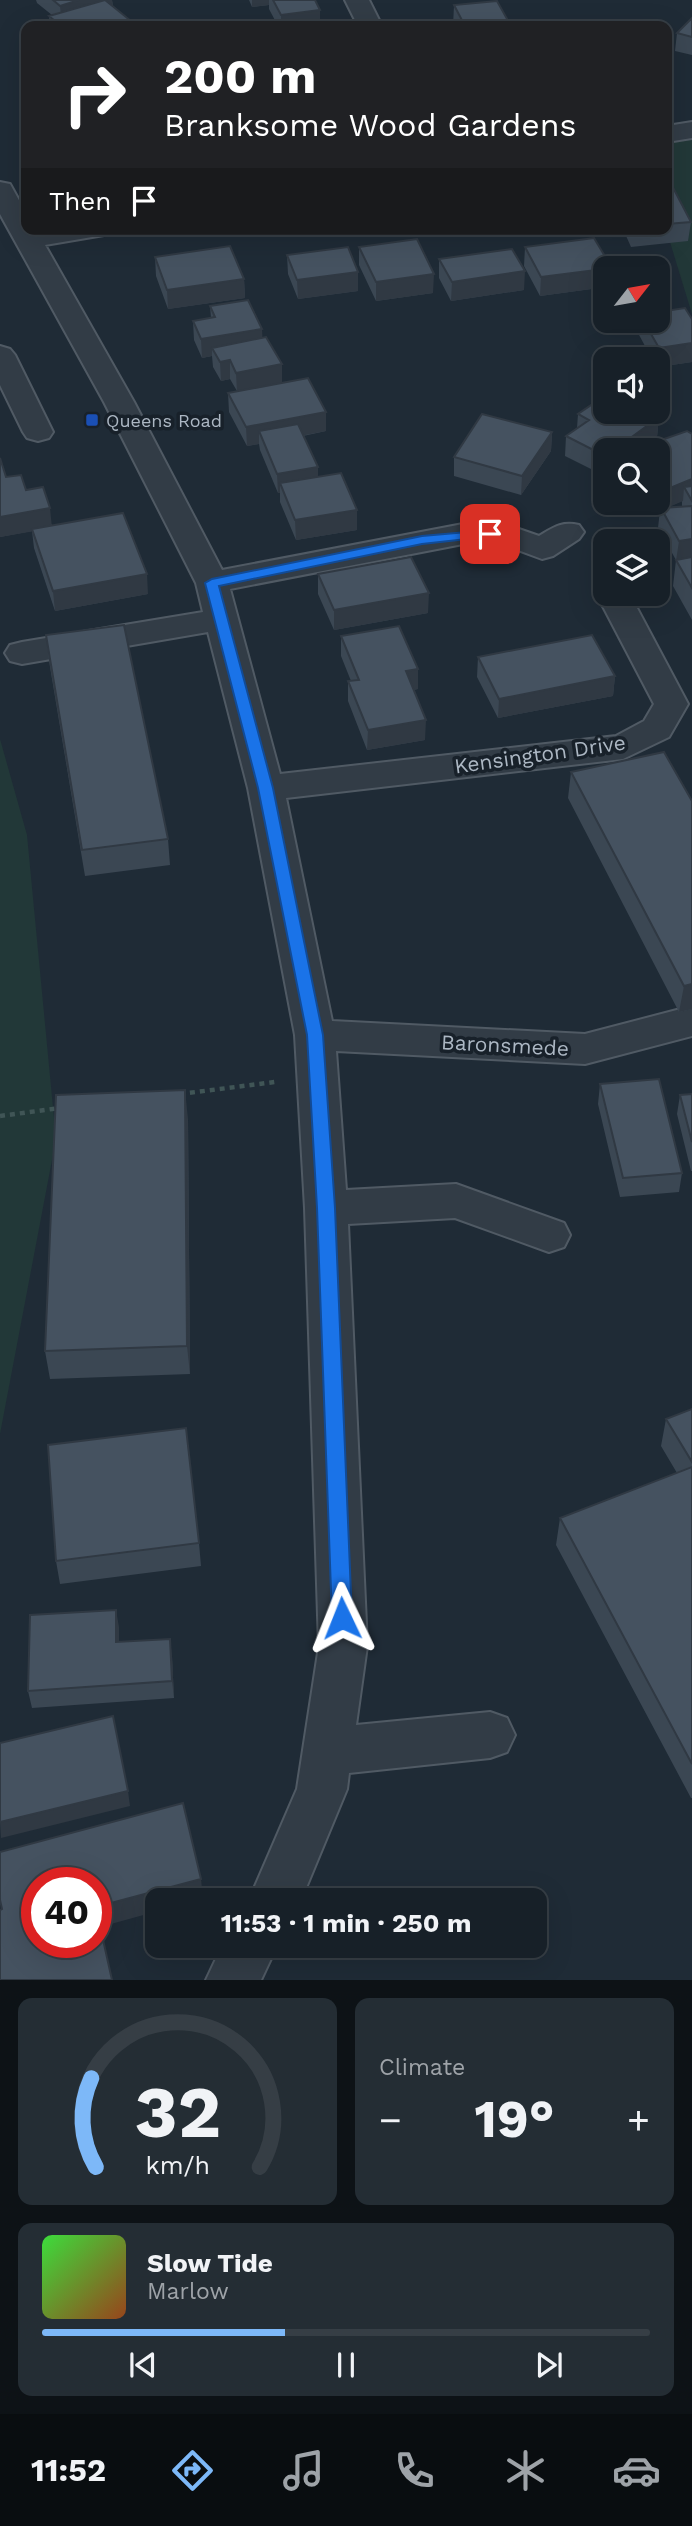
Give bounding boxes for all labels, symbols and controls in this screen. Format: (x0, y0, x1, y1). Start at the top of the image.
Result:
text: 200 m (164, 47, 316, 105)
icon: right (49, 49, 140, 140)
text: Branksome Wood Gardens (164, 106, 576, 144)
icon: arrive (125, 182, 163, 220)
text: Then (49, 186, 111, 216)
north arrow (593, 256, 670, 332)
map controls (593, 256, 670, 606)
button: sound (593, 347, 670, 424)
place label: Queens Road (106, 410, 222, 431)
marker: Queens Road (84, 412, 100, 428)
button: search (593, 438, 670, 515)
pin (460, 504, 520, 564)
icon: arrive (471, 515, 509, 553)
button: layers (593, 529, 670, 606)
street label: Kensington Drive (453, 730, 627, 778)
street label: Baronsmede (440, 1029, 570, 1061)
position arrow (305, 1581, 379, 1655)
speed limit sign: 40 (21, 1867, 112, 1958)
text: 11:53 · 1 min · 250 m (221, 1908, 471, 1938)
text: Climate (379, 2054, 465, 2081)
text: 32 (134, 2070, 221, 2156)
text: 19° (474, 2089, 555, 2150)
text: − (379, 2098, 402, 2142)
text: + (627, 2098, 650, 2142)
text: km/h (145, 2151, 210, 2180)
text: Slow Tide (147, 2248, 273, 2278)
text: Marlow (147, 2278, 229, 2305)
icon: previous (124, 2346, 162, 2384)
icon: pause (327, 2346, 365, 2384)
icon: next (530, 2346, 568, 2384)
icon: directions (168, 2446, 217, 2495)
icon: music (279, 2446, 328, 2495)
icon: phone (390, 2446, 439, 2495)
icon: climate (501, 2446, 550, 2495)
icon: car (612, 2446, 661, 2495)
text: 11:52 (31, 2451, 106, 2489)

